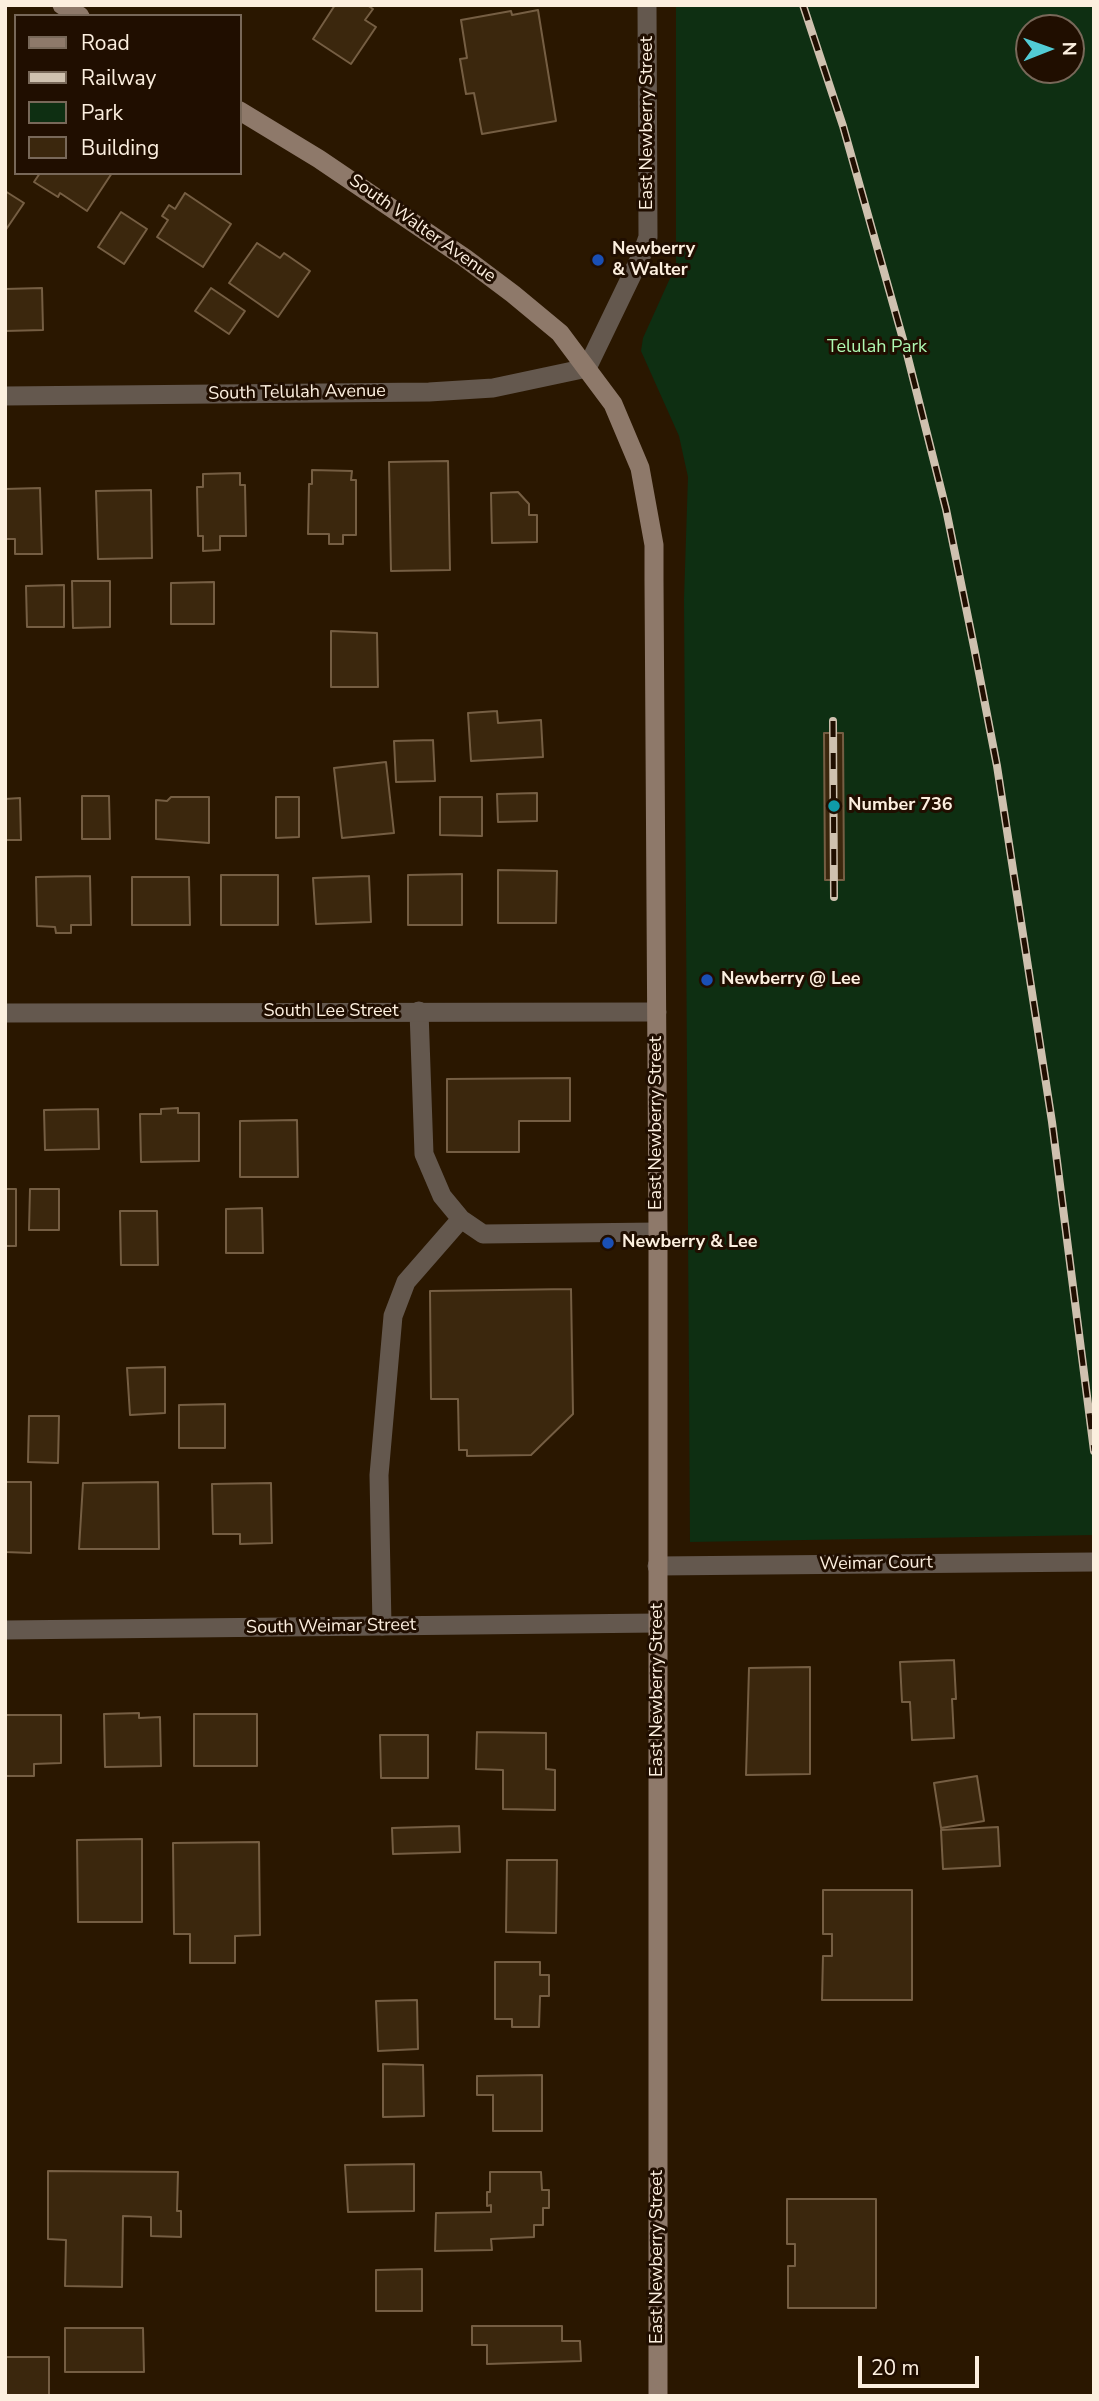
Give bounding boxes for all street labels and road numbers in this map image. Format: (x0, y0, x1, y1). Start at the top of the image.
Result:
street label: East Newberry Street (637, 36, 659, 210)
street label: South Walter Avenue (345, 170, 499, 288)
street label: South Telulah Avenue (208, 381, 386, 405)
street label: South Lee Street (264, 1001, 398, 1023)
street label: East Newberry Street (646, 1036, 668, 1210)
street label: Weimar Court (819, 1552, 933, 1576)
street label: East Newberry Street (647, 1603, 669, 1777)
street label: South Weimar Street (246, 1615, 416, 1639)
street label: East Newberry Street (647, 2170, 669, 2344)

